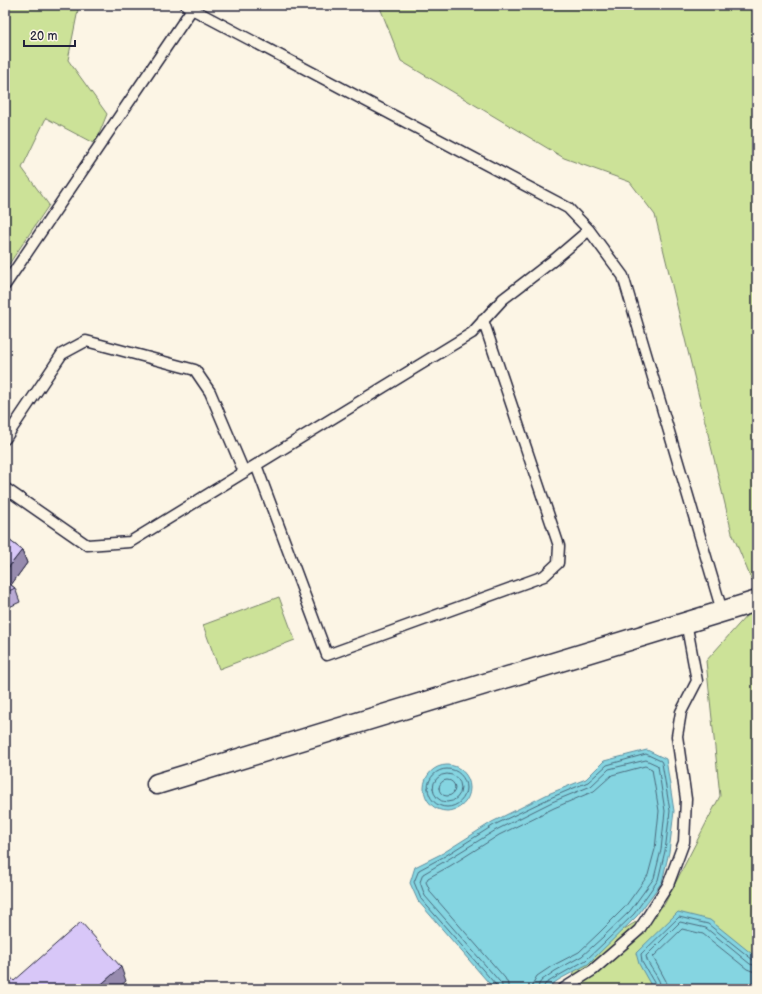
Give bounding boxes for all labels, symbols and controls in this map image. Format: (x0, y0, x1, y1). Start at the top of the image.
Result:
scale bar (24, 22, 75, 48)
text: 20 m (30, 29, 57, 44)

